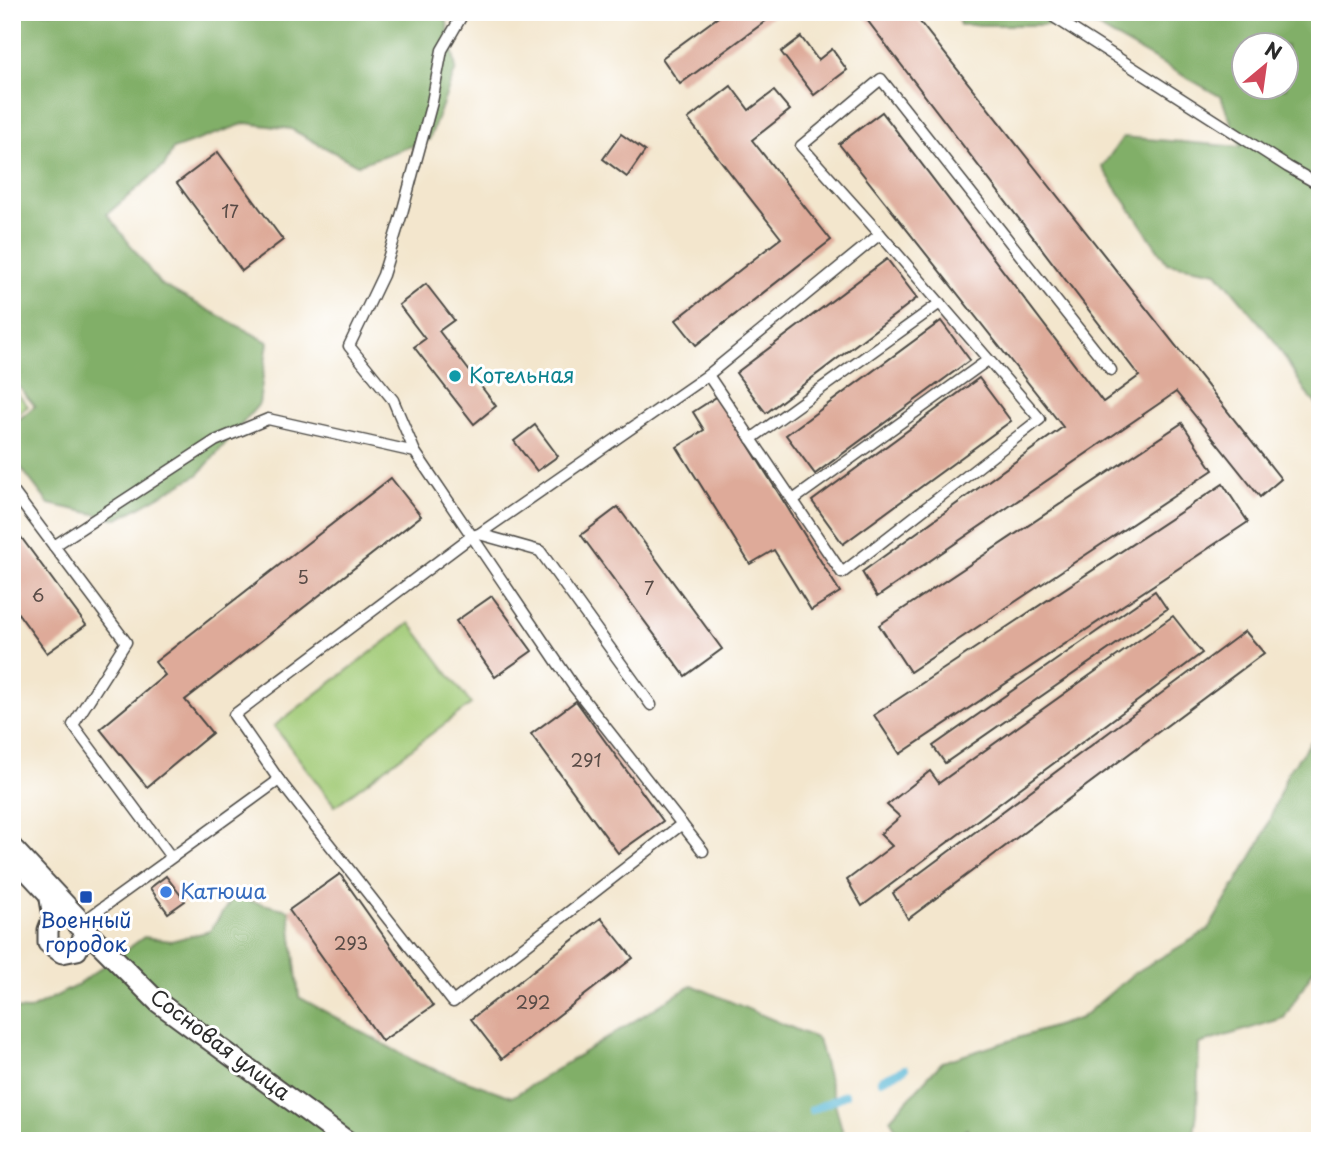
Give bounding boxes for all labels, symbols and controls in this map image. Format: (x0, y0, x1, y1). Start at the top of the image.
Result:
north arrow (1230, 32, 1300, 102)
text: N (1260, 34, 1287, 66)
house number: 17 (221, 197, 239, 224)
place label: Котельная (469, 358, 575, 390)
marker: Котельная (447, 368, 463, 384)
house number: 5 (297, 563, 309, 590)
house number: 7 (644, 574, 654, 601)
house number: 6 (32, 581, 44, 608)
house number: 291 (570, 746, 602, 773)
place label: Катюша (180, 874, 266, 906)
marker: Катюша (158, 884, 174, 900)
marker: Военный городок (78, 889, 94, 905)
place label: Военный городок (40, 903, 132, 959)
house number: 293 (334, 929, 368, 956)
street label: Сосновая улица (144, 980, 299, 1107)
house number: 292 (515, 988, 551, 1015)

